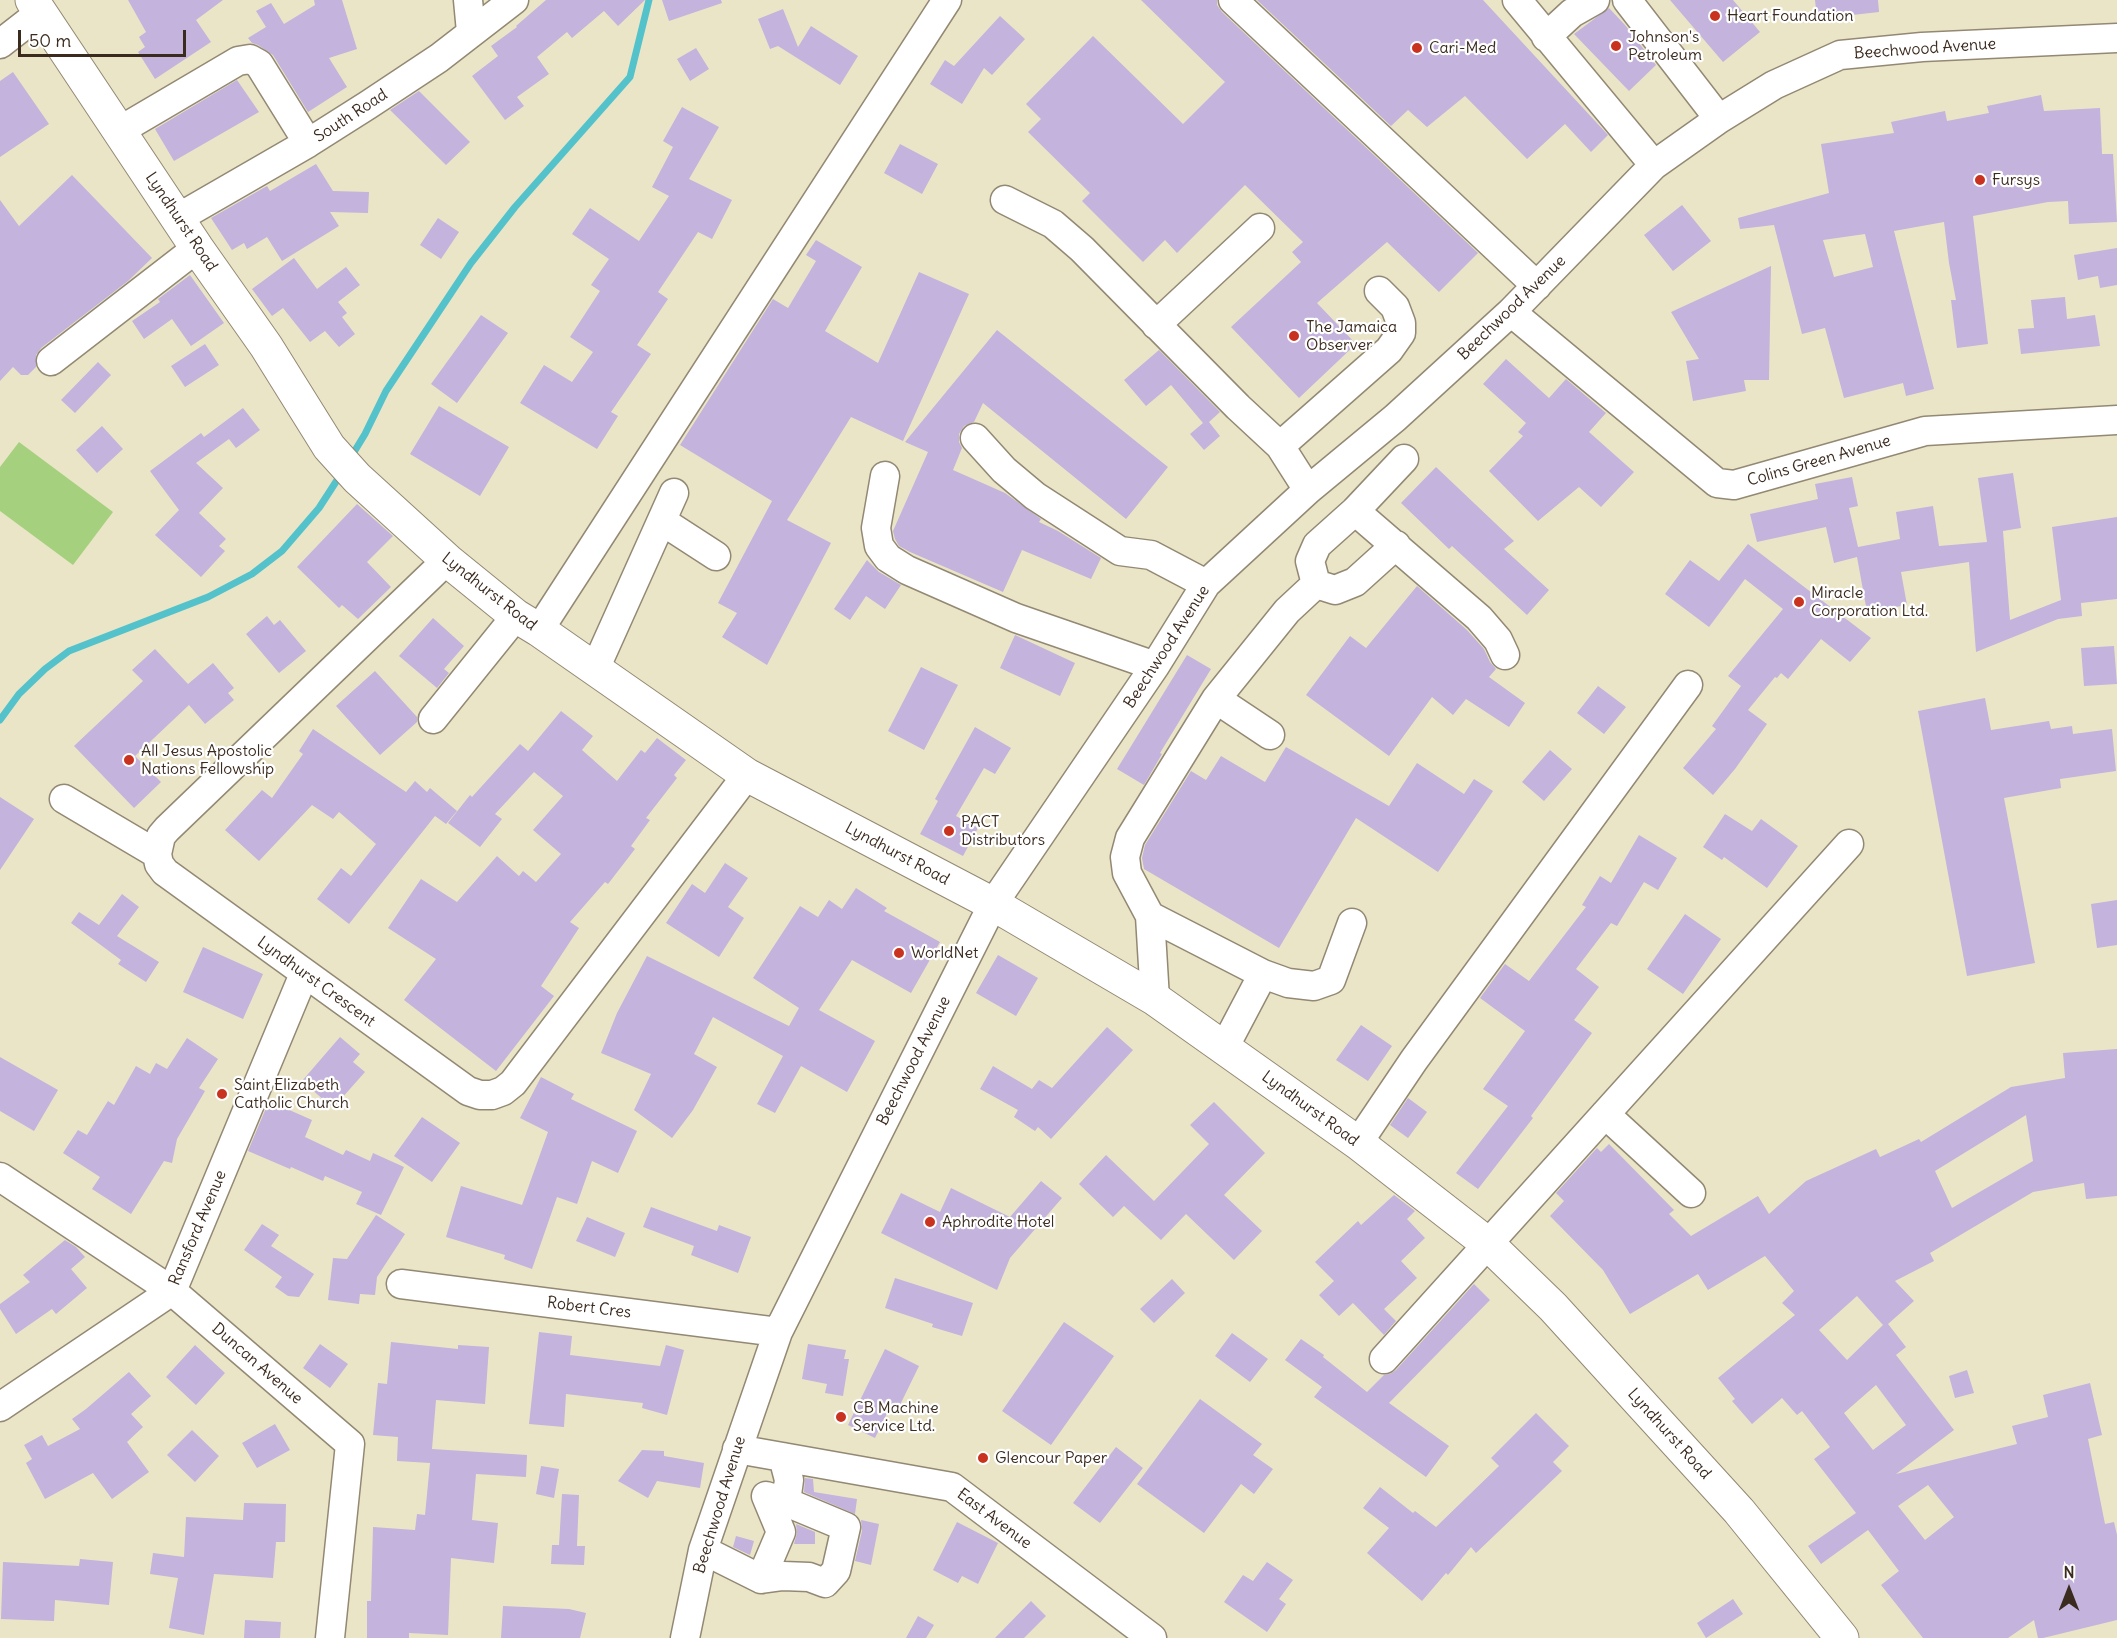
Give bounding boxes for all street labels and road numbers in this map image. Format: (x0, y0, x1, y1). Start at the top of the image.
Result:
street label: Beechwood Avenue (1853, 34, 1997, 64)
street label: South Road (311, 85, 391, 147)
street label: Lyndhurst Road (141, 169, 221, 275)
street label: Beechwood Avenue (1454, 252, 1570, 364)
street label: Colins Green Avenue (1745, 431, 1893, 491)
street label: Lyndhurst Road (438, 549, 540, 635)
street label: Beechwood Avenue (1120, 582, 1214, 712)
street label: Lyndhurst Road (842, 818, 952, 890)
street label: Lyndhurst Crescent (253, 933, 379, 1031)
street label: Beechwood Avenue (873, 993, 955, 1129)
street label: Lyndhurst Road (1258, 1067, 1362, 1151)
street label: Ransford Avenue (165, 1168, 231, 1288)
street label: Robert Cres (546, 1293, 632, 1323)
street label: Duncan Avenue (208, 1319, 306, 1409)
street label: Lyndhurst Road (1623, 1385, 1715, 1483)
street label: Beechwood Avenue (690, 1434, 750, 1576)
street label: East Avenue (953, 1485, 1035, 1553)

